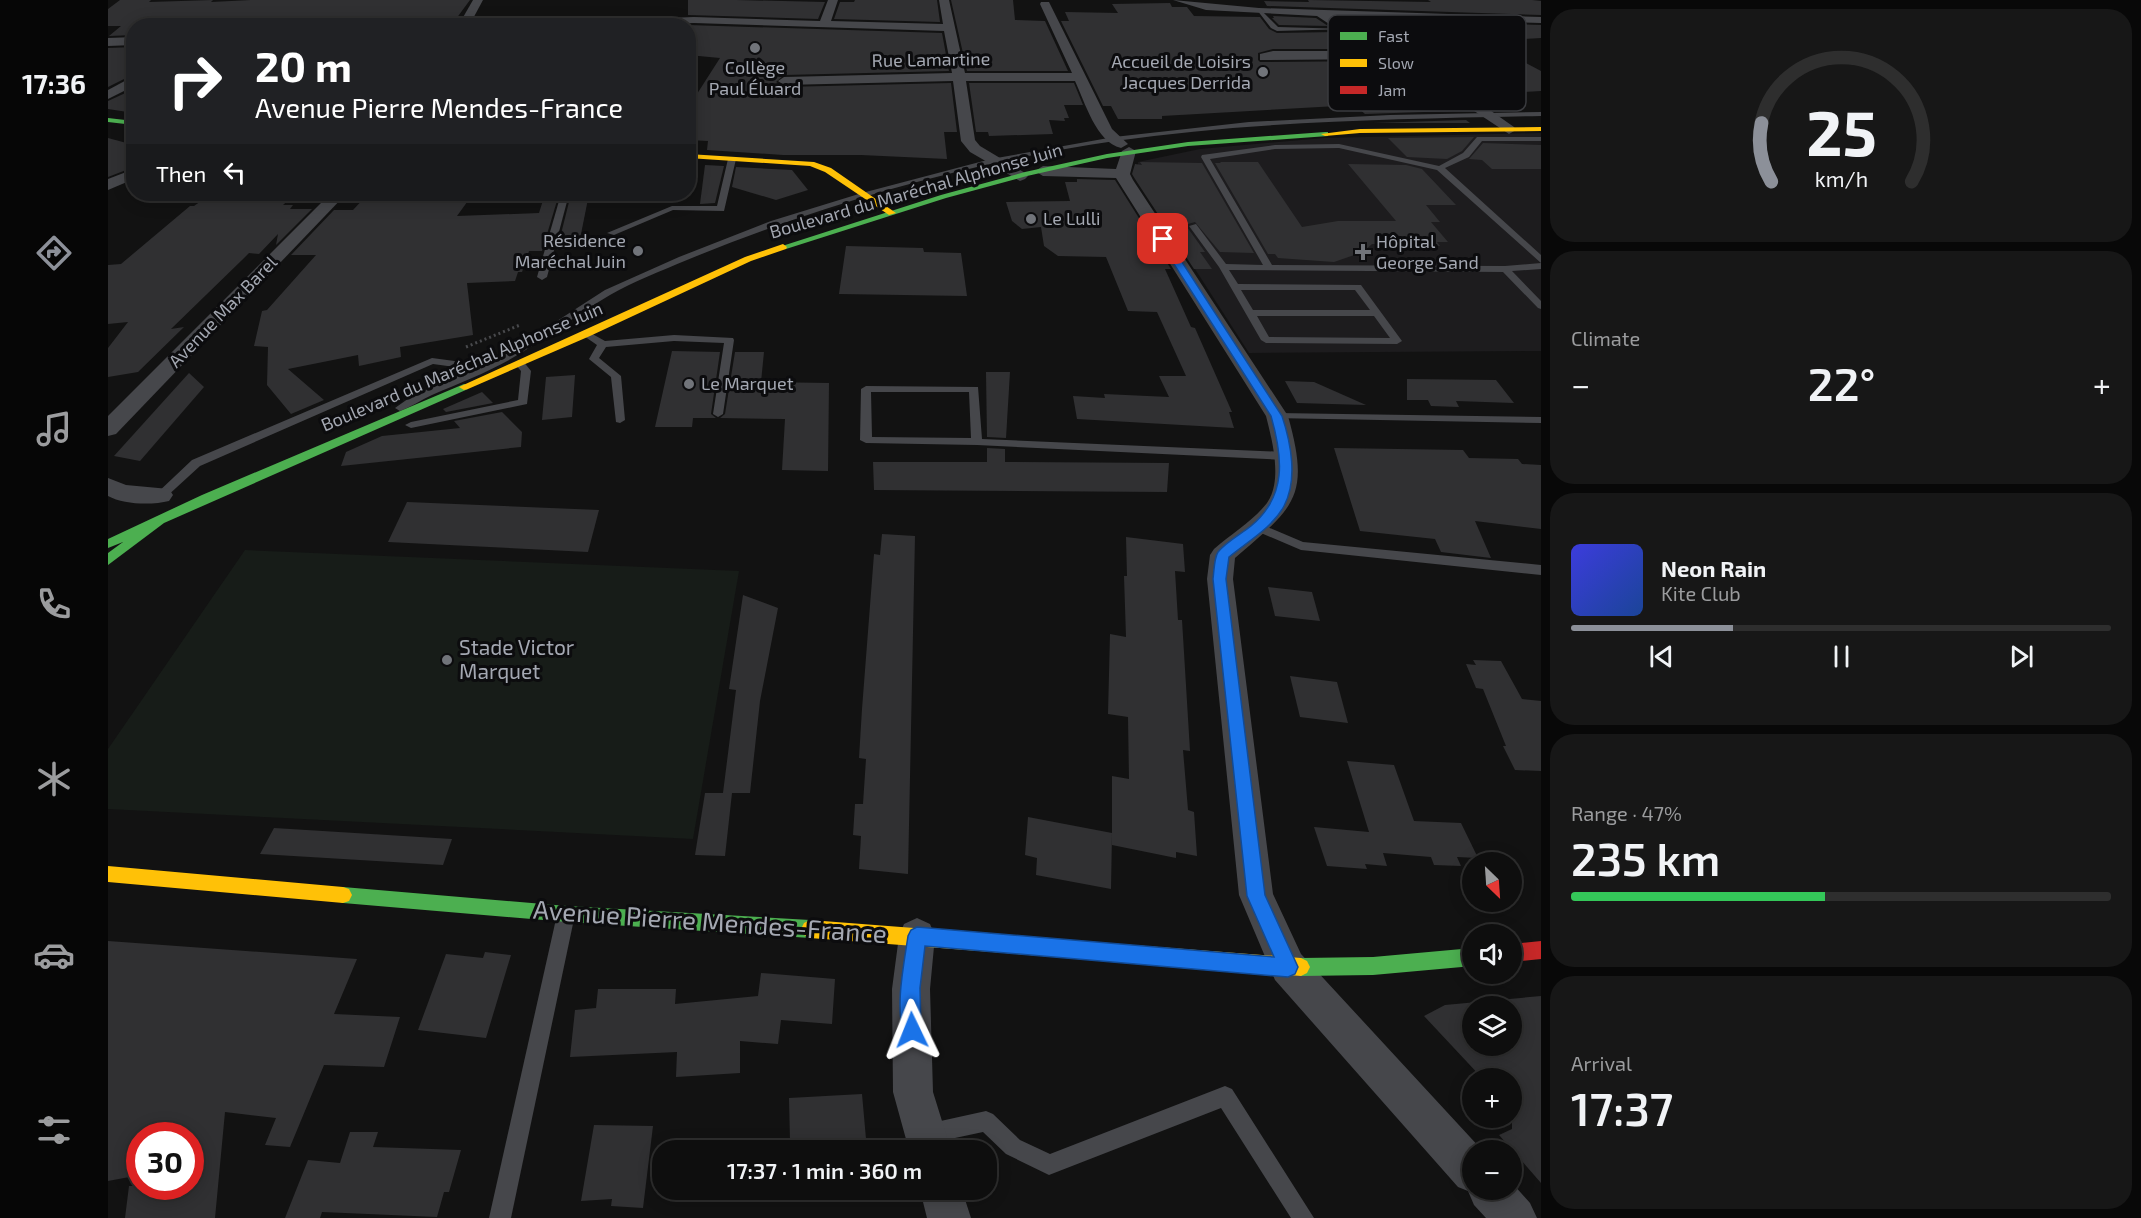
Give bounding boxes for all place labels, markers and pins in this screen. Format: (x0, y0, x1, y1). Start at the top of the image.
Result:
marker: Collège Paul Éluard (748, 41, 762, 55)
place label: Accueil de Loisirs Jacques Derrida (1111, 50, 1251, 93)
place label: Collège Paul Éluard (709, 56, 801, 99)
marker: Accueil de Loisirs Jacques Derrida (1256, 65, 1270, 79)
place label: Le Lulli (1043, 207, 1101, 229)
marker: Le Lulli (1024, 212, 1038, 226)
pin (1137, 213, 1188, 264)
place label: Résidence Maréchal Juin (515, 229, 626, 272)
place label: Hôpital George Sand (1376, 230, 1479, 273)
marker: Hôpital George Sand (1354, 243, 1372, 261)
marker: Résidence Maréchal Juin (631, 244, 645, 258)
place label: Le Marquet (701, 372, 794, 394)
marker: Le Marquet (682, 377, 696, 391)
place label: Stade Victor Marquet (459, 634, 575, 683)
marker: Stade Victor Marquet (440, 653, 454, 667)

